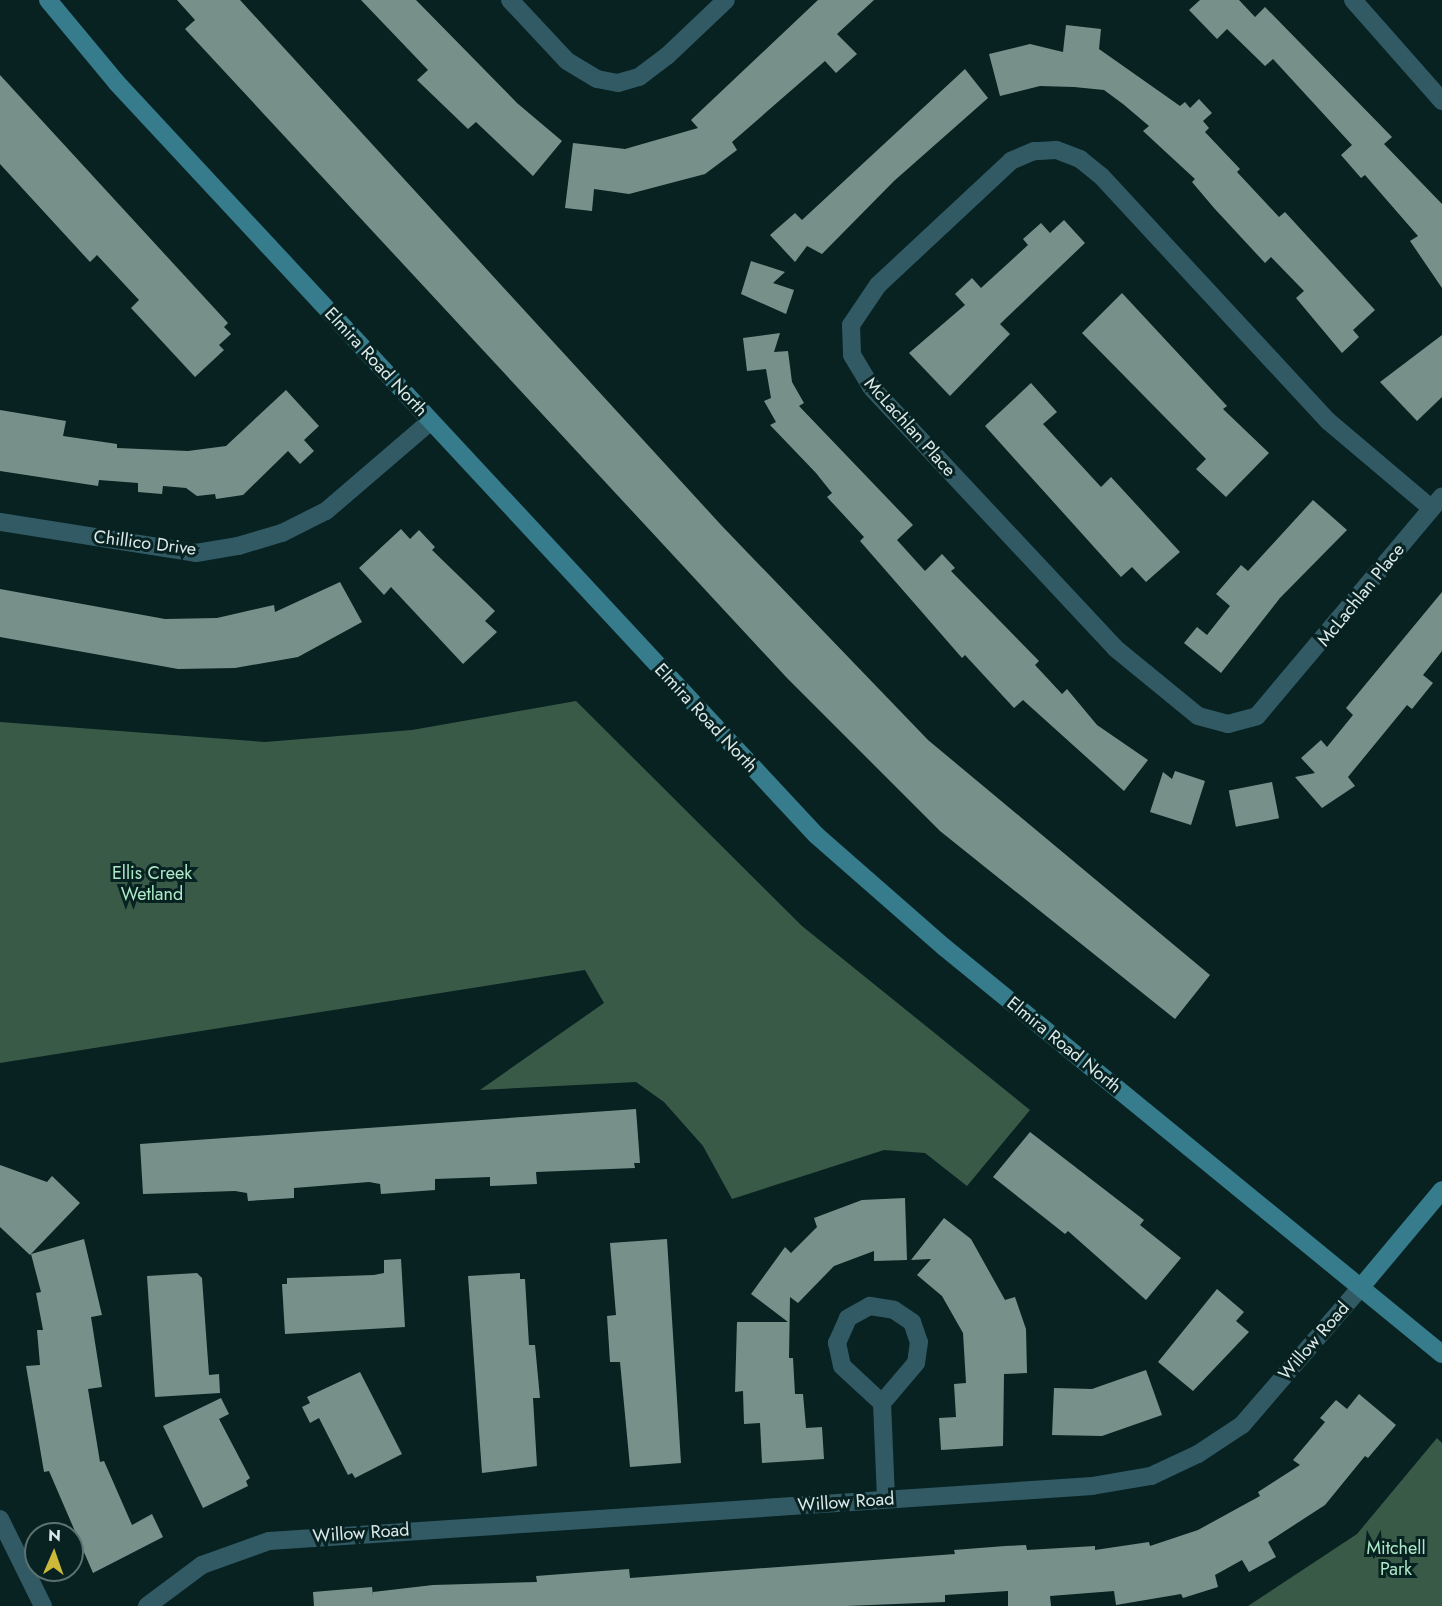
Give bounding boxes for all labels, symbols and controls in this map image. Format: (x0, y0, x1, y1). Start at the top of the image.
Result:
street label: Elmira Road North (320, 303, 432, 421)
street label: McLachlan Place (860, 373, 960, 481)
street label: Chillico Drive (92, 526, 198, 560)
street label: McLachlan Place (1313, 539, 1409, 651)
street label: Elmira Road North (650, 659, 762, 777)
park label: Ellis Creek Wetland (112, 863, 192, 906)
street label: Elmira Road North (1002, 992, 1126, 1098)
street label: Willow Road (1274, 1297, 1354, 1385)
street label: Willow Road (797, 1488, 895, 1516)
street label: Willow Road (312, 1519, 410, 1547)
north arrow (24, 1522, 84, 1582)
text: N (48, 1524, 61, 1547)
park label: Mitchell Park (1366, 1538, 1426, 1580)

